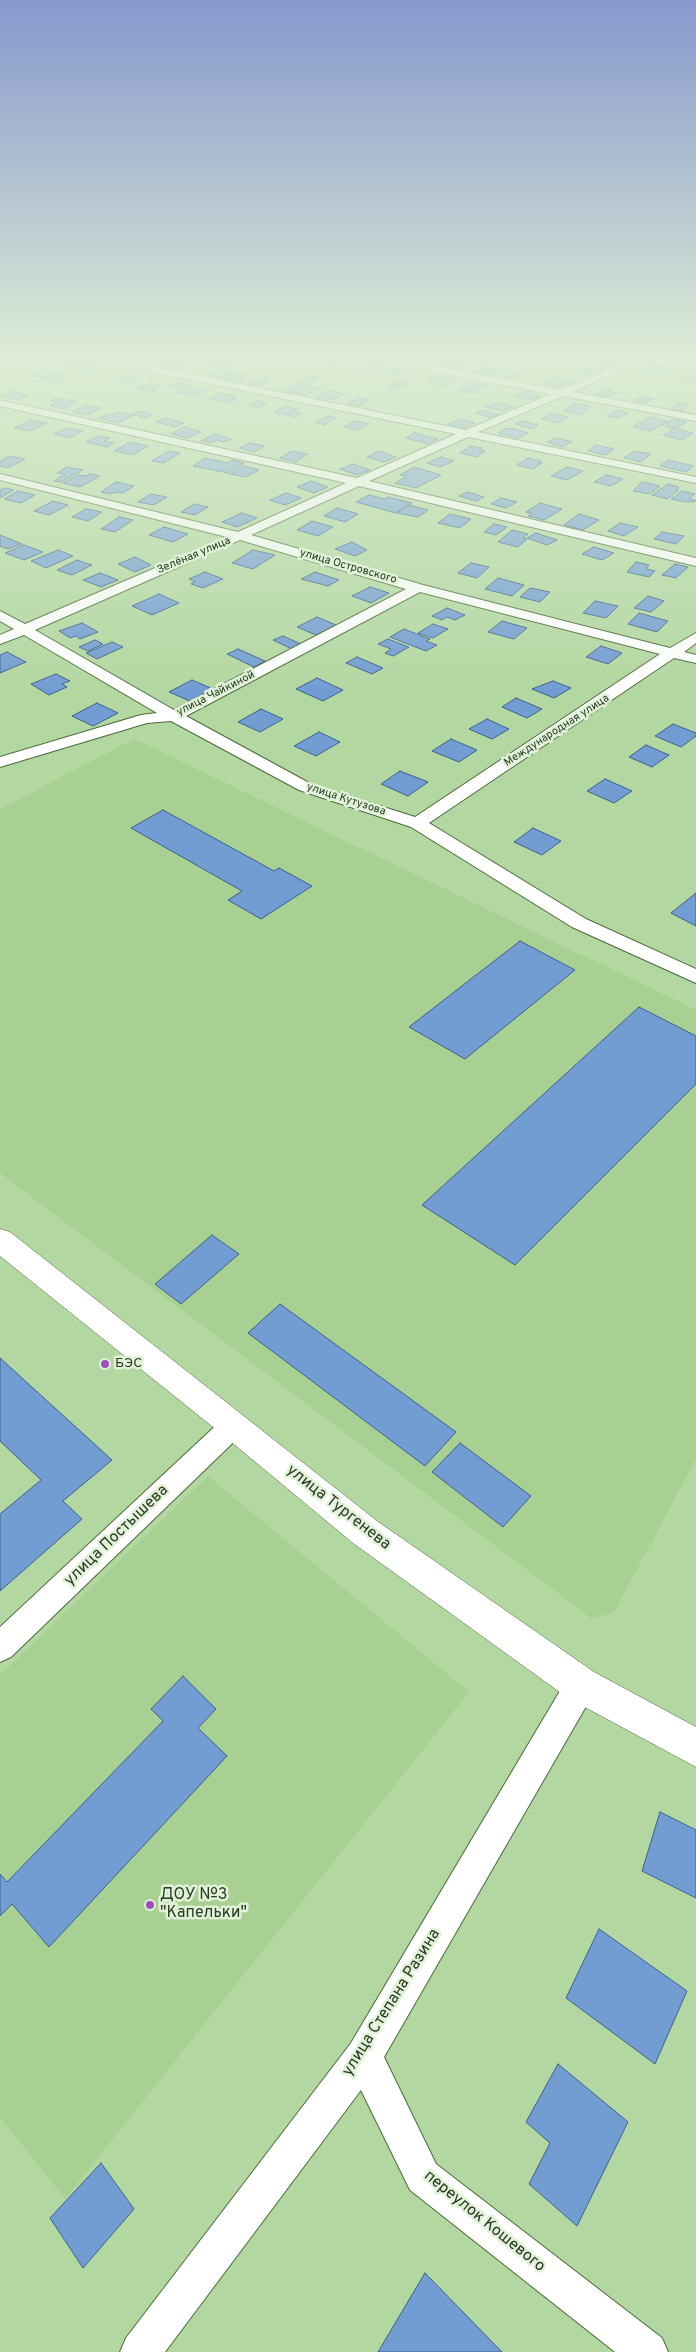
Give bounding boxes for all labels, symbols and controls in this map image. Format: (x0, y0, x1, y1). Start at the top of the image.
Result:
street label: Зелёная улица (155, 535, 233, 577)
street label: улица Островского (298, 547, 398, 587)
street label: улица Чайкиной (175, 669, 257, 719)
street label: Международная улица (502, 692, 612, 770)
street label: улица Кутузова (305, 781, 387, 819)
place label: БЭС (115, 1356, 142, 1372)
marker: БЭС (99, 1358, 111, 1370)
street label: улица Тургенева (282, 1461, 394, 1555)
street label: улица Постышева (61, 1481, 173, 1591)
place label: ДОУ №3 "Капельки" (160, 1886, 247, 1924)
marker: ДОУ №3 "Капельки" (144, 1899, 156, 1911)
street label: улица Степана Разина (339, 1926, 445, 2080)
street label: переулок Кошевого (419, 2167, 549, 2277)

